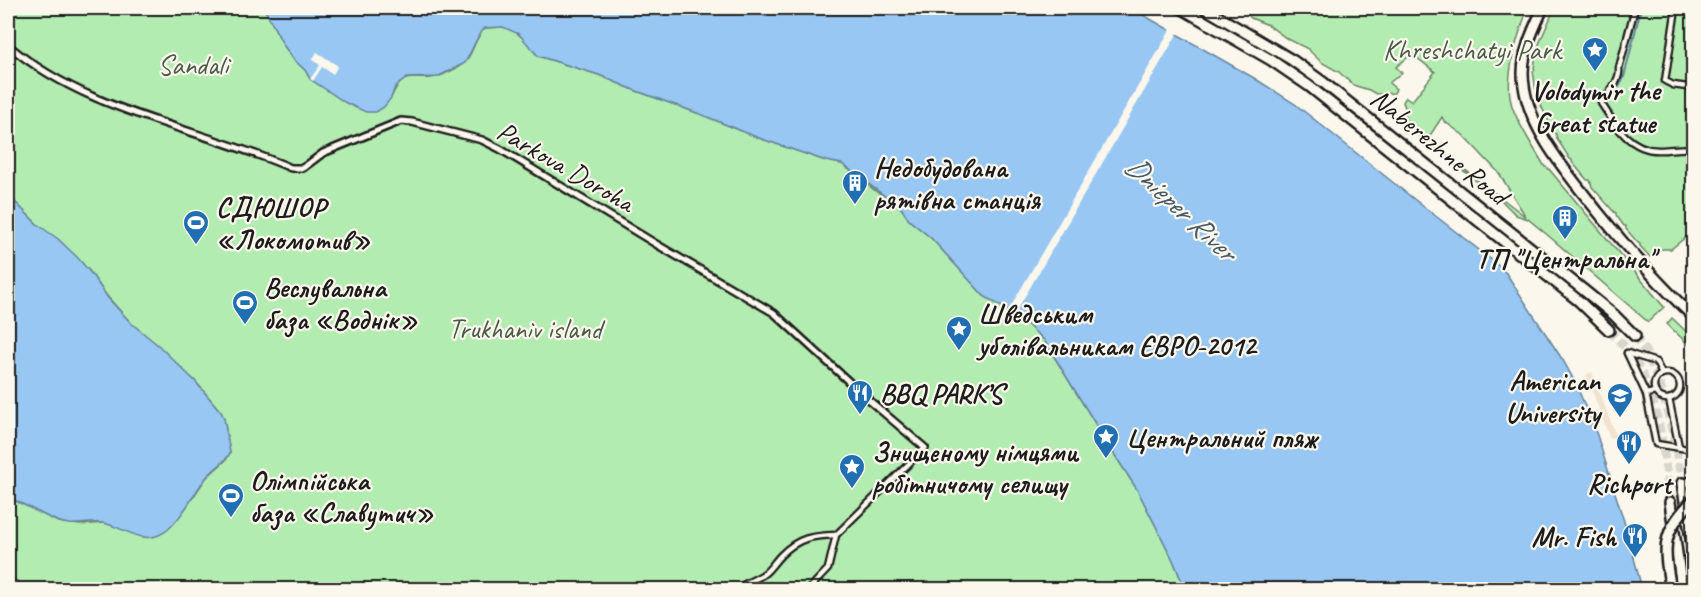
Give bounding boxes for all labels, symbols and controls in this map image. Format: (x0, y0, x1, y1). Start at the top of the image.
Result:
park label: Khreshchatyi Park (1383, 32, 1564, 67)
place icon: Volodymir the Great statue (1580, 35, 1610, 73)
park label: Sandali (158, 47, 232, 82)
place label: Volodymir the Great statue (1530, 73, 1662, 140)
street label: Naberezhne Road (1364, 80, 1519, 215)
street label: Parkova Doroha (491, 113, 643, 221)
water label: Dnieper River (1118, 147, 1247, 272)
place label: Недобудована рятівна станція (874, 150, 1041, 217)
building icon: Недобудована рятівна станція (840, 168, 870, 206)
place label: СДЮШОР «Локомотив» (216, 190, 371, 257)
building icon: ТП "Центральна" (1550, 203, 1580, 241)
sports icon: СДЮШОР «Локомотив» (181, 208, 211, 246)
place label: ТП "Центральна" (1476, 241, 1661, 276)
place label: Веслувальна база «Воднік» (264, 270, 418, 338)
sports icon: Веслувальна база «Воднік» (230, 288, 260, 326)
place label: Шведським уболівальникам ЄВРО-2012 (975, 296, 1258, 363)
park label: Trukhaniv island (448, 311, 606, 346)
place icon: Шведським уболівальникам ЄВРО-2012 (944, 314, 974, 352)
place label: American University (1505, 363, 1603, 430)
place label: BBQ PARK’S (880, 376, 1008, 411)
restaurant icon: BBQ PARK’S (845, 378, 875, 416)
school or university icon: American University (1605, 381, 1635, 419)
place label: Центральний пляж (1126, 420, 1320, 455)
place icon: Центральний пляж (1091, 422, 1121, 460)
restaurant icon: Richport (1614, 428, 1644, 466)
place label: Знищеному німцями робітничому селищу (872, 434, 1079, 501)
place icon: Знищеному німцями робітничому селищу (837, 452, 867, 490)
place label: Олімпійська база «Славутич» (250, 463, 434, 531)
place label: Richport (1587, 466, 1675, 501)
sports icon: Олімпійська база «Славутич» (216, 481, 246, 519)
place label: Mr. Fish (1532, 519, 1617, 554)
restaurant icon: Mr. Fish (1620, 521, 1650, 559)

